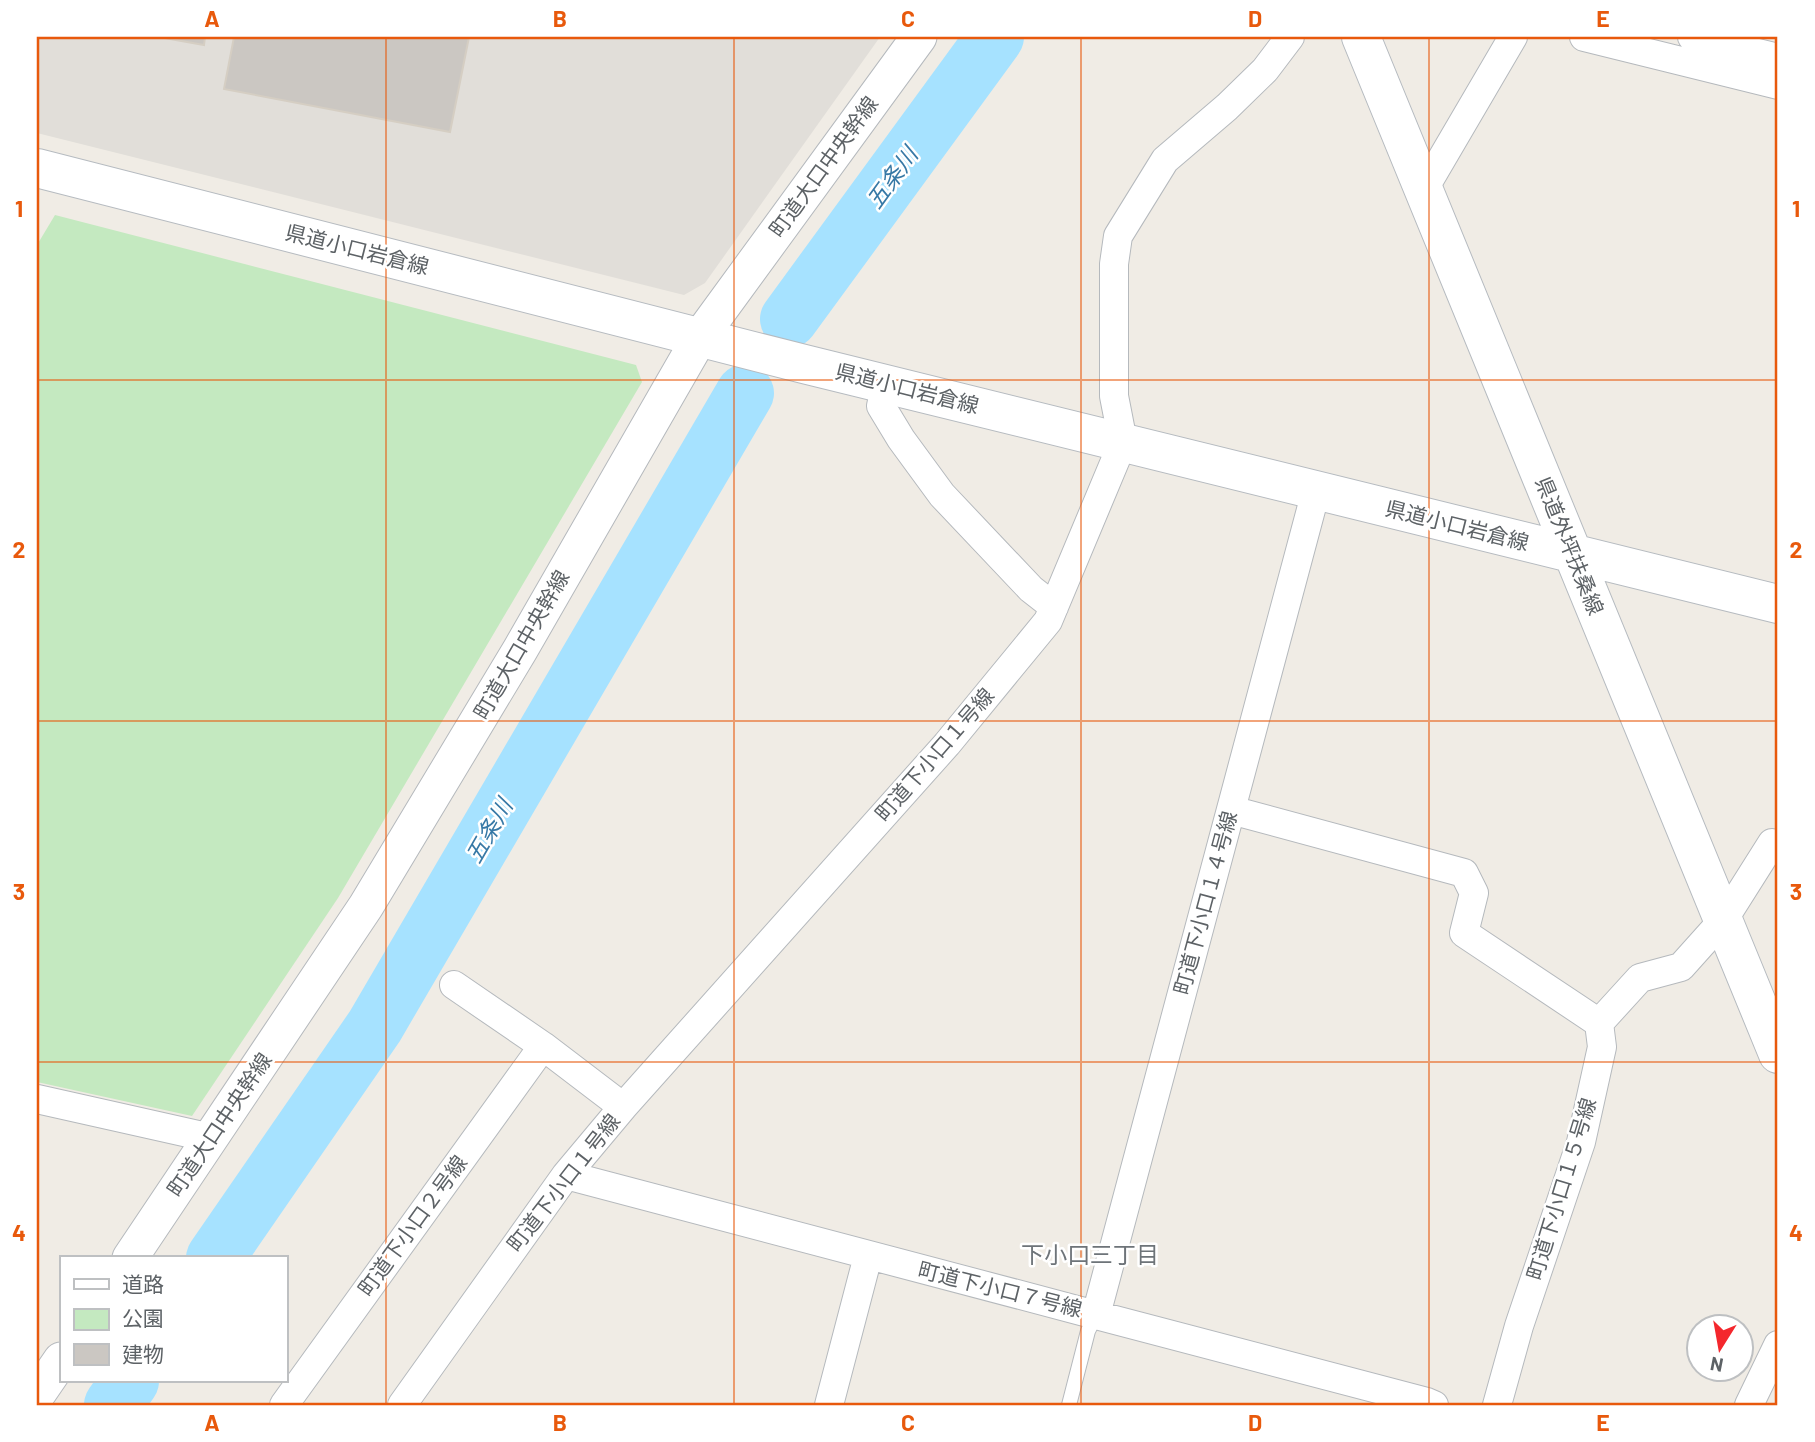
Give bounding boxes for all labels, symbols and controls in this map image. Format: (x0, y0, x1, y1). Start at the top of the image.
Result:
text: A (204, 4, 220, 32)
text: B (553, 4, 567, 32)
text: C (901, 4, 915, 32)
text: D (1248, 4, 1262, 32)
text: E (1596, 4, 1610, 32)
street label: 町道大口中央幹線 (763, 91, 882, 241)
water label: 五条川 (860, 139, 925, 214)
text: 1 (15, 194, 23, 222)
text: 1 (1792, 194, 1800, 222)
street label: 県道小口岩倉線 (283, 219, 432, 278)
street label: 県道小口岩倉線 (833, 358, 982, 417)
street label: 県道外坪扶桑線 (1531, 473, 1610, 618)
street label: 県道小口岩倉線 (1383, 495, 1532, 554)
text: 2 (13, 535, 25, 563)
text: 2 (1790, 535, 1802, 563)
street label: 町道大口中央幹線 (468, 565, 574, 723)
street label: 町道下小口１号線 (869, 682, 998, 826)
water label: 五条川 (459, 791, 519, 867)
street label: 町道下小口１４号線 (1168, 808, 1241, 997)
text: 3 (13, 877, 25, 905)
text: 3 (1790, 877, 1802, 905)
street label: 町道大口中央幹線 (161, 1048, 276, 1201)
street label: 町道下小口１５号線 (1521, 1095, 1600, 1283)
street label: 町道下小口１号線 (501, 1108, 624, 1256)
street label: 町道下小口２号線 (352, 1150, 471, 1300)
text: 4 (12, 1218, 26, 1246)
text: 4 (1789, 1218, 1803, 1246)
district label: 下小口三丁目 (1021, 1240, 1159, 1268)
legend (60, 1256, 287, 1382)
street label: 町道下小口７号線 (916, 1256, 1085, 1321)
text: 道路 (122, 1271, 164, 1296)
text: 公園 (122, 1305, 164, 1330)
north arrow (1686, 1312, 1756, 1382)
text: 建物 (122, 1341, 164, 1366)
text: N (1708, 1353, 1725, 1378)
text: A (204, 1408, 220, 1436)
text: B (553, 1408, 567, 1436)
text: C (901, 1408, 915, 1436)
text: D (1248, 1408, 1262, 1436)
text: E (1596, 1408, 1610, 1436)

